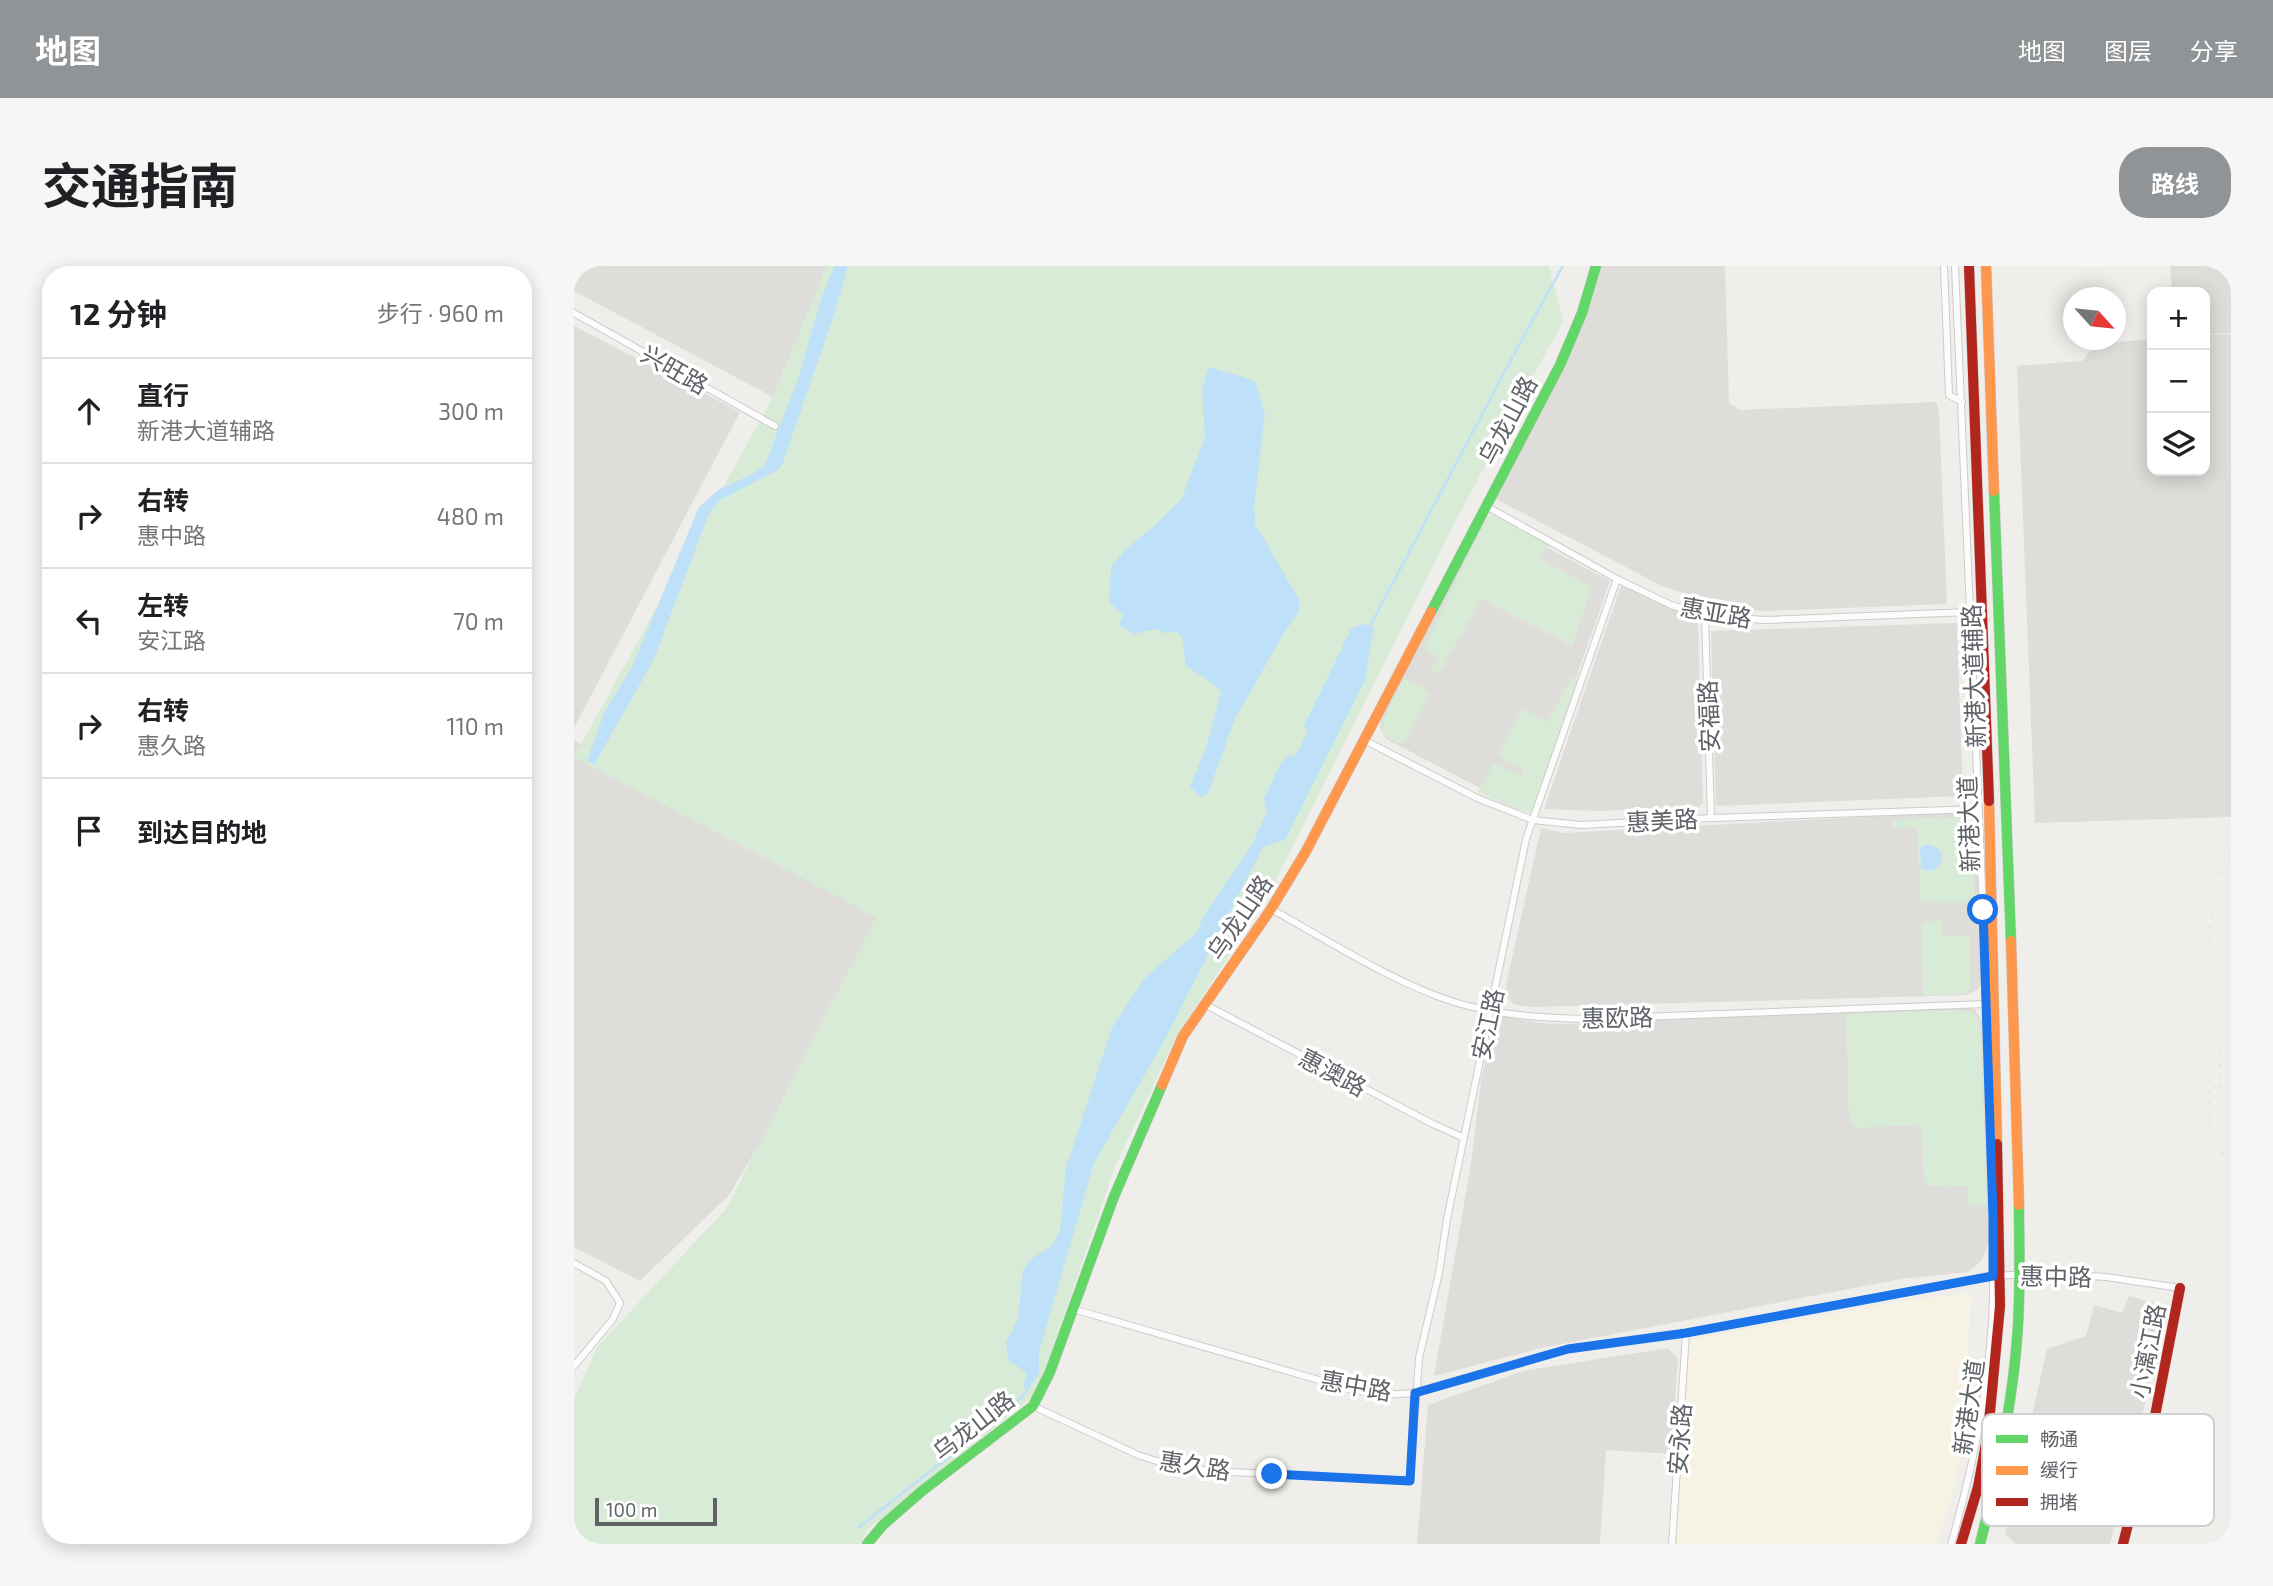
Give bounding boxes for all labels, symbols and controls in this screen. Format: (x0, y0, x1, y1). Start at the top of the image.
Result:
text: 地图 (35, 30, 101, 70)
text: 地图 (2018, 36, 2066, 65)
text: 图层 (2104, 36, 2152, 65)
text: 分享 (2190, 36, 2238, 65)
button: 路线 (2119, 147, 2231, 218)
text: 交通指南 (42, 155, 238, 214)
north arrow (2063, 287, 2126, 350)
map controls (2147, 287, 2210, 476)
button: + (2147, 287, 2210, 350)
text: 12 分钟 (70, 295, 167, 331)
text: 步行 · 960 m (377, 299, 504, 327)
street label: 兴旺路 (637, 338, 713, 400)
button: − (2147, 350, 2210, 413)
street label: 乌龙山路 (1472, 371, 1542, 469)
text: 直行 (137, 379, 189, 410)
icon: ahead (70, 392, 108, 430)
text: 300 m (438, 397, 504, 425)
button: layers (2147, 413, 2210, 476)
text: 新港大道辅路 (137, 416, 275, 444)
text: 右转 (137, 484, 189, 515)
icon: right (70, 497, 108, 535)
text: 480 m (437, 502, 504, 530)
text: 惠中路 (137, 521, 206, 549)
text: 左转 (137, 589, 189, 620)
street label: 惠亚路 (1678, 591, 1754, 633)
icon: left (70, 602, 108, 640)
street label: 新港大道辅路 (1956, 604, 1990, 748)
text: 70 m (453, 607, 504, 635)
text: 安江路 (137, 626, 206, 654)
street label: 安福路 (1692, 680, 1724, 752)
text: 右转 (137, 694, 189, 725)
icon: right (70, 707, 108, 745)
text: 110 m (447, 712, 504, 740)
text: 惠久路 (137, 731, 206, 759)
street label: 新港大道 (1952, 776, 1984, 872)
street label: 惠美路 (1625, 804, 1699, 836)
icon: arrive (70, 812, 108, 850)
text: 到达目的地 (137, 816, 267, 847)
street label: 乌龙山路 (1200, 869, 1278, 965)
route start (1967, 894, 1998, 925)
street label: 安江路 (1465, 986, 1509, 1062)
street label: 惠欧路 (1581, 1002, 1653, 1032)
street label: 惠澳路 (1294, 1042, 1372, 1102)
street label: 惠中路 (2020, 1261, 2092, 1291)
street label: 小漓江路 (2124, 1301, 2170, 1401)
street label: 新港大道 (1947, 1357, 1989, 1457)
street label: 惠中路 (1318, 1364, 1394, 1406)
street label: 乌龙山路 (926, 1384, 1020, 1466)
street label: 安永路 (1662, 1402, 1696, 1476)
legend (1982, 1414, 2214, 1526)
text: 畅通 (2040, 1427, 2078, 1450)
street label: 惠久路 (1157, 1445, 1233, 1485)
route end (1256, 1458, 1287, 1489)
text: 缓行 (2040, 1458, 2078, 1481)
text: 拥堵 (2040, 1490, 2078, 1513)
scale bar (595, 1495, 718, 1527)
text: 100 m (606, 1498, 657, 1521)

